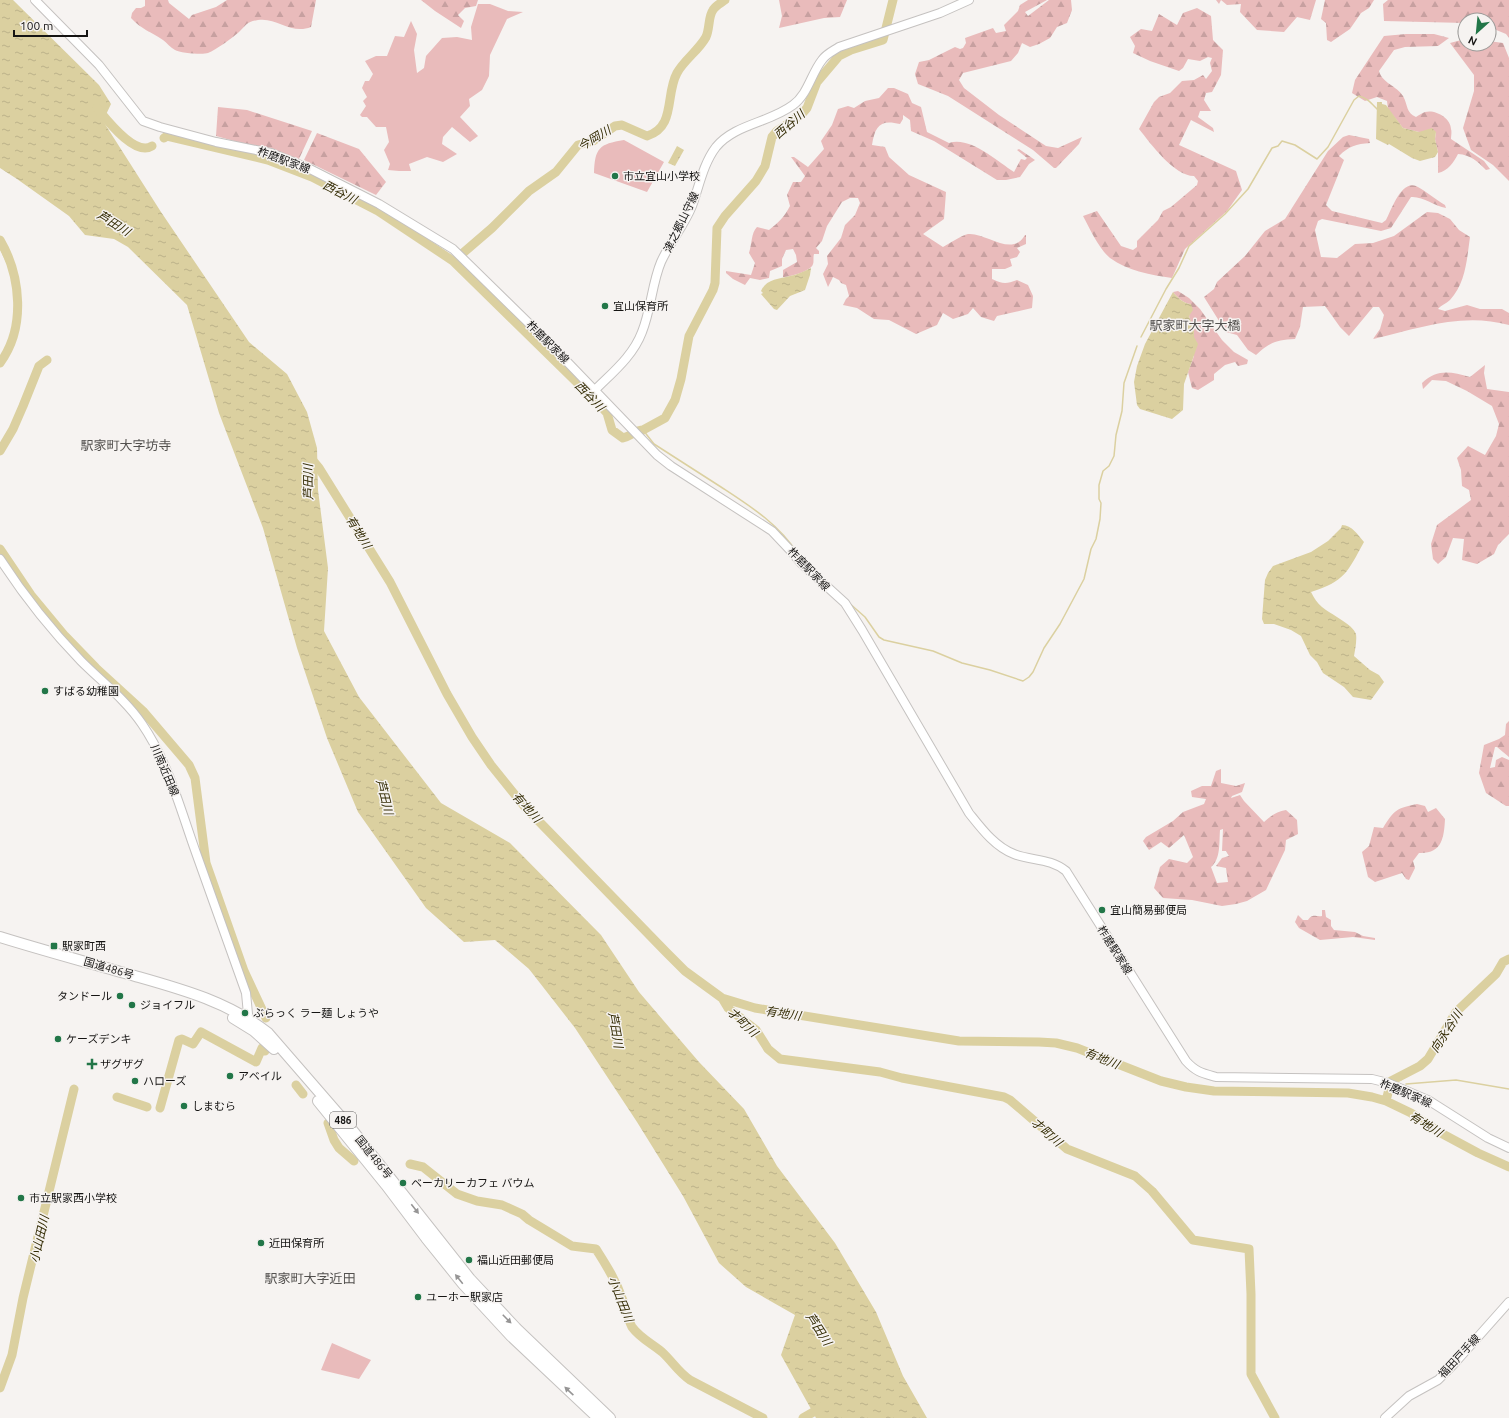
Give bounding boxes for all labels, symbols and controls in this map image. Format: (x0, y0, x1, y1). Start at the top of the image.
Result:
scale bar (14, 12, 87, 38)
north arrow (1457, 12, 1497, 52)
text: 100 m (20, 19, 53, 32)
text: N (1466, 34, 1479, 48)
water label: 西谷川 (771, 106, 808, 141)
water label: 今岡川 (575, 122, 614, 153)
street label: 柞磨駅家線 (256, 145, 312, 175)
place label: 市立宜山小学校 (623, 170, 700, 182)
marker: 市立宜山小学校 (610, 171, 620, 181)
water label: 西谷川 (321, 178, 361, 207)
street label: 津之郷山守線 (661, 190, 701, 254)
water label: 芦田川 (95, 208, 134, 239)
place label: 宜山保育所 (613, 300, 669, 312)
marker: 宜山保育所 (600, 301, 610, 311)
street label: 柞磨駅家線 (524, 318, 572, 366)
district label: 駅家町大字大橋 (1149, 318, 1241, 332)
water label: 西谷川 (573, 379, 609, 415)
district label: 駅家町大字坊寺 (80, 438, 172, 452)
water label: 芦田川 (301, 462, 315, 500)
water label: 有地川 (344, 513, 375, 552)
street label: 柞磨駅家線 (786, 545, 832, 593)
place label: すばる幼稚園 (53, 685, 119, 697)
marker: すばる幼稚園 (40, 686, 50, 696)
street label: 川南近田線 (149, 742, 181, 798)
water label: 芦田川 (374, 778, 396, 818)
water label: 有地川 (510, 789, 545, 826)
place label: 宜山簡易郵便局 (1110, 904, 1187, 916)
marker: 宜山簡易郵便局 (1097, 905, 1107, 915)
street label: 柞磨駅家線 (1095, 923, 1135, 977)
place label: 駅家町西 (62, 940, 106, 952)
marker: 駅家町西 (49, 941, 59, 951)
street label: 国道486号 (83, 955, 135, 981)
place label: タンドール (57, 990, 112, 1002)
marker: タンドール (115, 991, 125, 1001)
place label: ジョイフル (140, 999, 195, 1011)
marker: ジョイフル (127, 1000, 137, 1010)
water label: 有地川 (764, 1004, 804, 1023)
water label: 才町川 (725, 1005, 762, 1040)
water label: 向永谷川 (1427, 1006, 1466, 1055)
place label: ぶらっく ラー麺 しょうや (253, 1007, 379, 1019)
marker: ぶらっく ラー麺 しょうや (240, 1008, 250, 1018)
water label: 芦田川 (606, 1011, 626, 1051)
place label: ケーズデンキ (66, 1033, 131, 1045)
marker: ケーズデンキ (53, 1034, 63, 1044)
water label: 有地川 (1083, 1045, 1123, 1072)
place label: ザグザグ (100, 1058, 144, 1070)
marker: ザグザグ (87, 1059, 97, 1069)
place label: アベイル (238, 1070, 282, 1082)
marker: アベイル (225, 1071, 235, 1081)
place label: ハローズ (143, 1075, 186, 1087)
marker: ハローズ (130, 1076, 140, 1086)
street label: 柞磨駅家線 (1378, 1077, 1434, 1109)
place label: しまむら (192, 1100, 236, 1112)
marker: しまむら (179, 1101, 189, 1111)
water label: 有地川 (1407, 1109, 1446, 1140)
road number: 486 (330, 1112, 356, 1128)
water label: 才町川 (1029, 1115, 1066, 1150)
street label: 国道486号 (353, 1133, 395, 1181)
place label: ベーカリーカフェ バウム (411, 1177, 535, 1189)
marker: ベーカリーカフェ バウム (398, 1178, 408, 1188)
place label: 市立駅家西小学校 (29, 1192, 117, 1204)
marker: 市立駅家西小学校 (16, 1193, 26, 1203)
one-way arrow (410, 1203, 419, 1214)
water label: 小山田川 (27, 1212, 51, 1264)
place label: 近田保育所 (269, 1237, 325, 1249)
marker: 近田保育所 (256, 1238, 266, 1248)
place label: 福山近田郵便局 (477, 1254, 554, 1266)
marker: 福山近田郵便局 (464, 1255, 474, 1265)
district label: 駅家町大字近田 (264, 1271, 356, 1285)
one-way arrow (455, 1273, 463, 1284)
water label: 小山田川 (606, 1274, 637, 1326)
place label: ユーホー駅家店 (426, 1291, 503, 1303)
marker: ユーホー駅家店 (413, 1292, 423, 1302)
water label: 芦田川 (804, 1310, 835, 1349)
one-way arrow (502, 1314, 512, 1324)
street label: 福田戸手線 (1436, 1332, 1482, 1380)
one-way arrow (564, 1387, 575, 1396)

